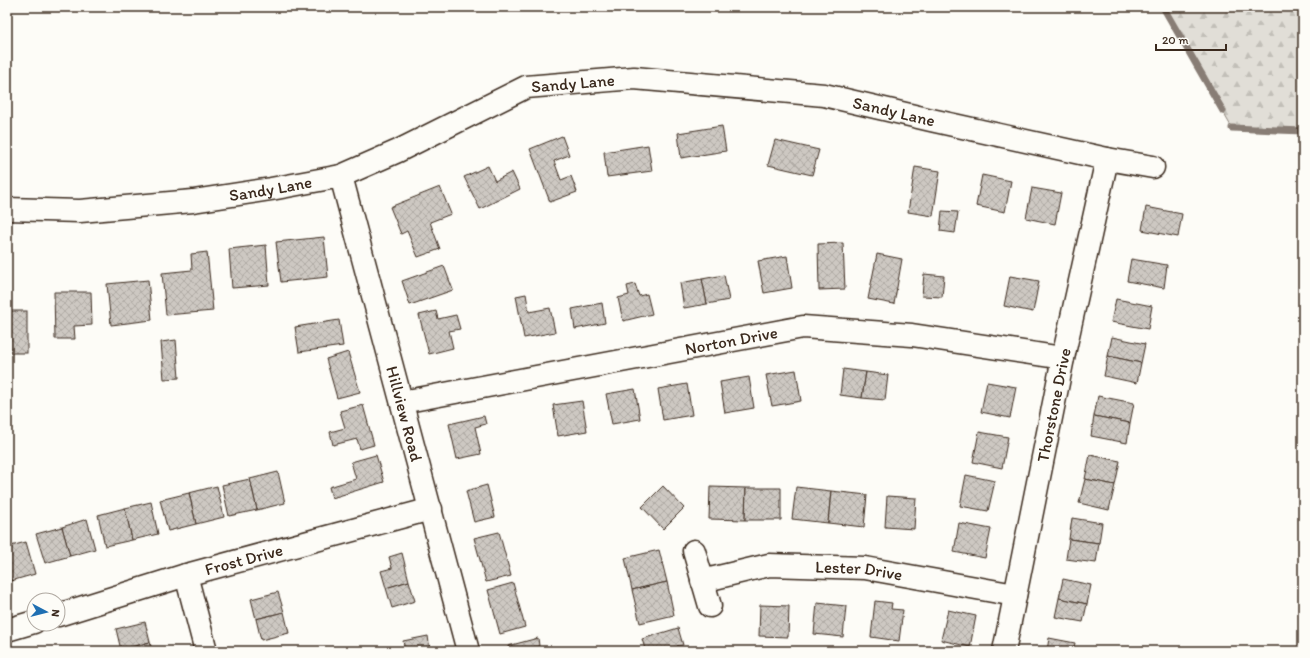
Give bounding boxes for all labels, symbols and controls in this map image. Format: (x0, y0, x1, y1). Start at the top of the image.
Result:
scale bar (1156, 26, 1226, 52)
text: 20 m (1162, 33, 1189, 47)
street label: Sandy Lane (530, 70, 615, 97)
street label: Sandy Lane (851, 92, 937, 131)
street label: Sandy Lane (228, 172, 314, 205)
street label: Norton Drive (683, 322, 779, 359)
street label: Thorstone Drive (1032, 346, 1075, 464)
street label: Hillview Road (382, 364, 427, 464)
street label: Frost Drive (203, 539, 285, 579)
street label: Lester Drive (815, 556, 904, 585)
north arrow (26, 592, 66, 632)
text: N (49, 609, 62, 618)

